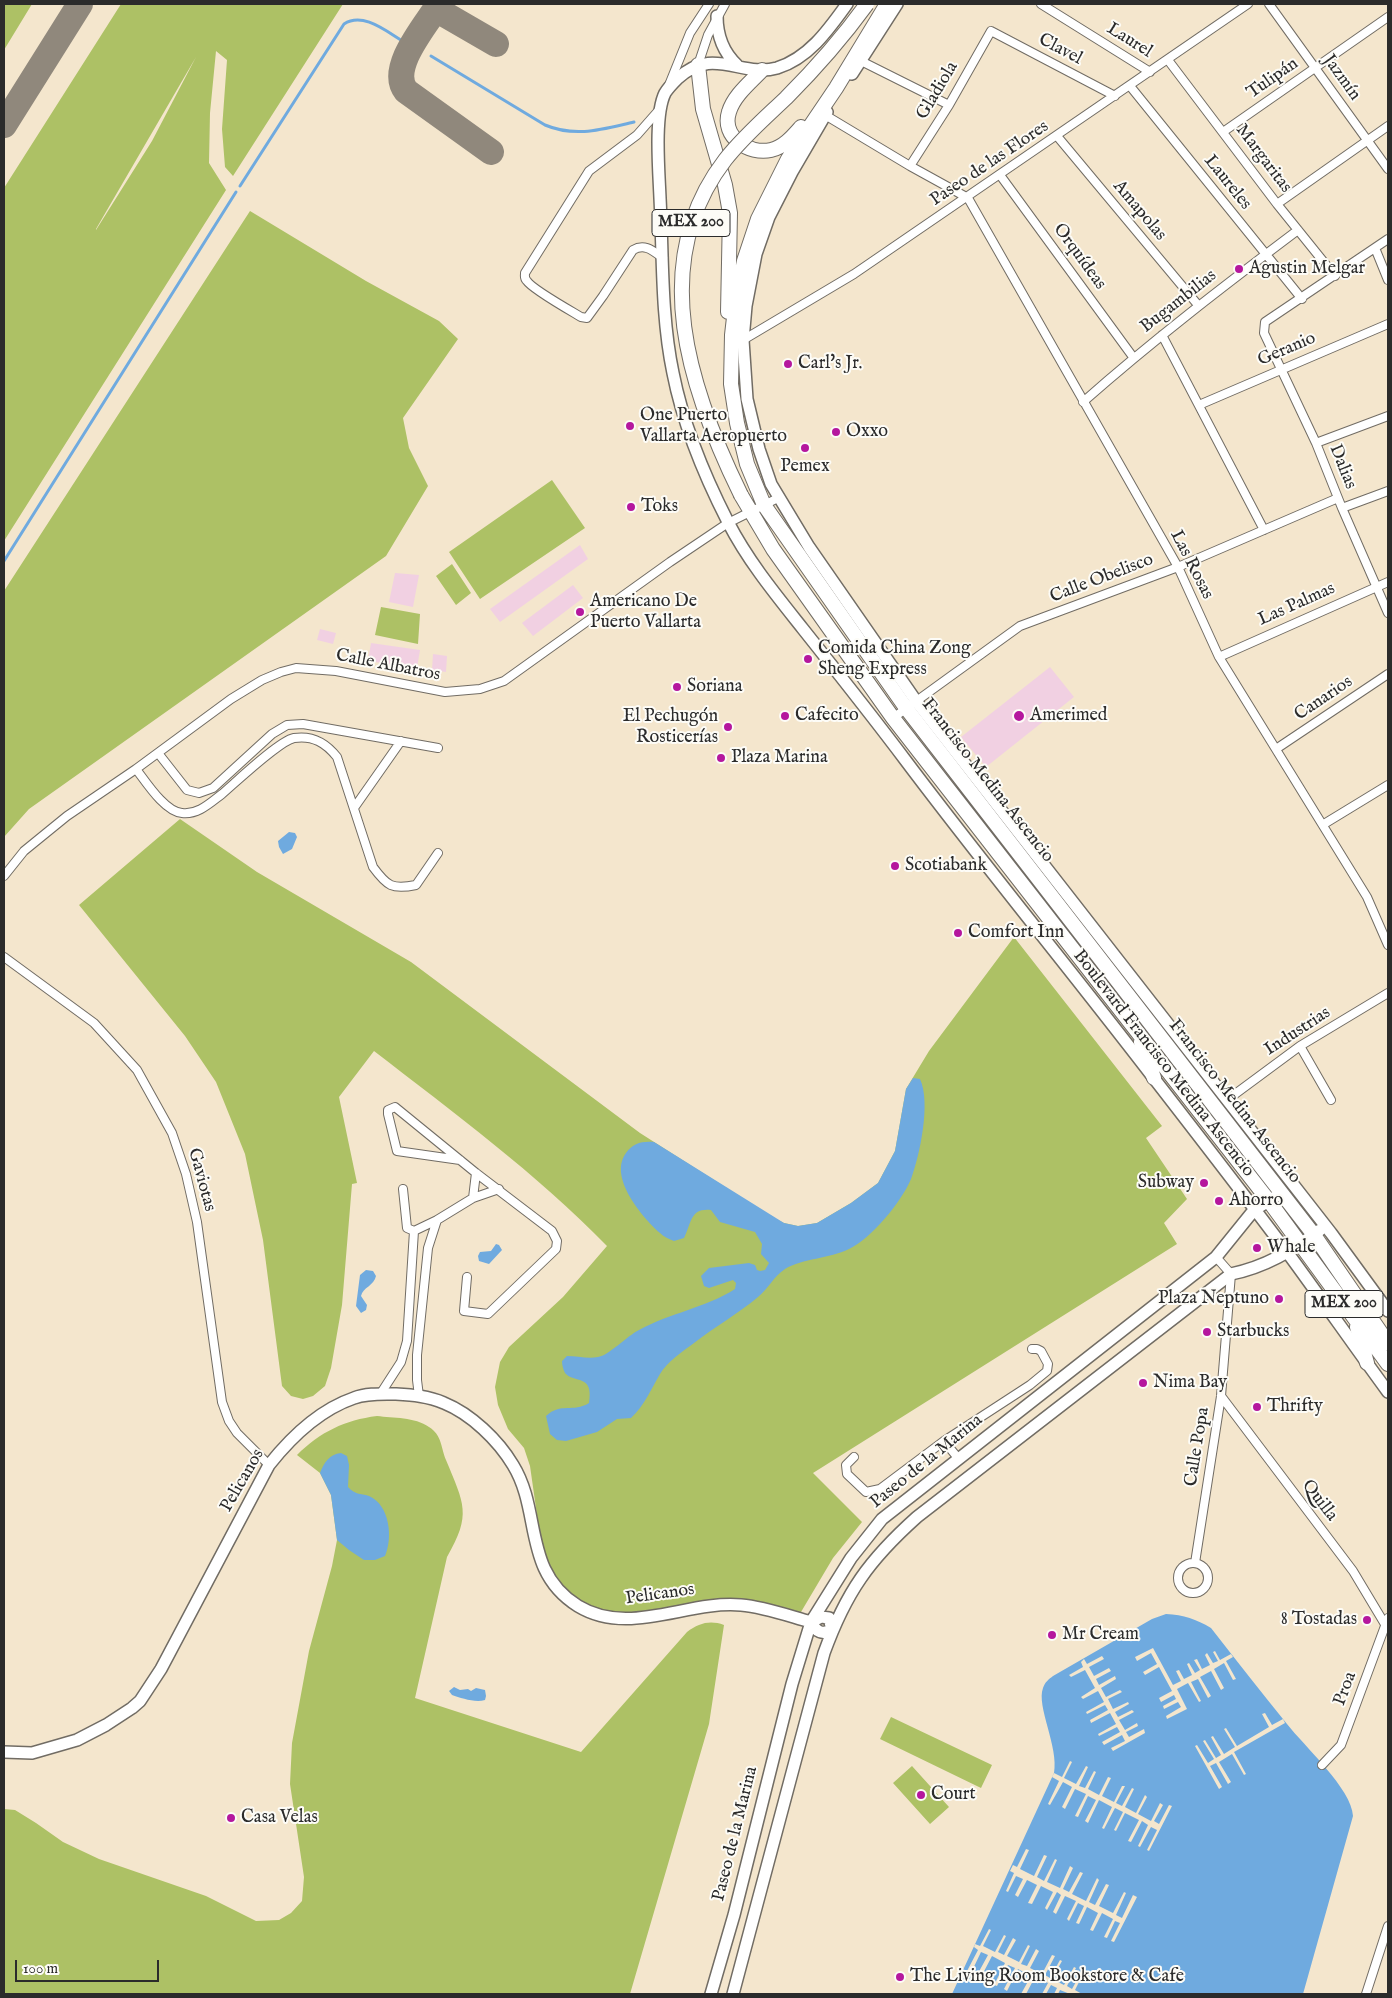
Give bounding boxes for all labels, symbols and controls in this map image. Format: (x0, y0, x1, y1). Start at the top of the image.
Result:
street label: Laurel (1102, 19, 1156, 63)
street label: Clavel (1034, 30, 1086, 70)
street label: Jazmín (1317, 51, 1365, 105)
street label: Tulipán (1243, 54, 1303, 104)
street label: Gladiola (912, 58, 964, 124)
street label: Paseo de las Flores (927, 116, 1053, 212)
street label: Margaritas (1230, 120, 1296, 198)
street label: Laureles (1198, 151, 1256, 215)
street label: Amapolas (1107, 176, 1171, 246)
road number: MEX 200 (652, 210, 730, 237)
street label: Orquídeas (1048, 220, 1110, 294)
place label: Agustin Melgar (1249, 258, 1365, 280)
marker: Agustin Melgar (1233, 263, 1245, 275)
street label: Bugambilias (1137, 266, 1221, 338)
street label: Geranio (1255, 328, 1319, 372)
place label: Carl's Jr. (798, 353, 862, 375)
marker: Carl's Jr. (782, 358, 794, 370)
place label: One Puerto Vallarta Aeropuerto (640, 405, 787, 448)
marker: One Puerto Vallarta Aeropuerto (624, 420, 636, 432)
place label: Oxxo (846, 421, 888, 443)
marker: Oxxo (830, 426, 842, 438)
marker: Pemex (799, 442, 811, 454)
street label: Dalias (1323, 442, 1361, 492)
place label: Pemex (780, 456, 830, 478)
place label: Toks (641, 496, 678, 518)
marker: Toks (625, 501, 637, 513)
street label: Las Rosas (1164, 527, 1218, 603)
street label: Calle Obelisco (1047, 549, 1157, 609)
street label: Las Palmas (1255, 578, 1339, 632)
place label: Americano De Puerto Vallarta (590, 591, 701, 634)
marker: Americano De Puerto Vallarta (574, 606, 586, 618)
place label: Comida China Zong Sheng Express (818, 638, 971, 681)
street label: Calle Albatros (334, 645, 442, 687)
marker: Comida China Zong Sheng Express (802, 653, 814, 665)
street label: Canarios (1291, 672, 1357, 726)
place label: Soriana (687, 676, 742, 698)
marker: Soriana (671, 681, 683, 693)
street label: Francisco Medina Ascencio (916, 695, 1058, 867)
place label: Cafecito (795, 705, 859, 727)
place label: Amerimed (1030, 705, 1107, 727)
place label: El Pechugón Rosticerías (623, 706, 718, 749)
marker: Amerimed (1012, 709, 1026, 723)
marker: Cafecito (779, 710, 791, 722)
marker: El Pechugón Rosticerías (722, 721, 734, 733)
place label: Plaza Marina (731, 747, 828, 769)
marker: Plaza Marina (715, 752, 727, 764)
place label: Scotiabank (905, 855, 987, 877)
marker: Scotiabank (889, 860, 901, 872)
place label: Comfort Inn (968, 922, 1064, 944)
marker: Comfort Inn (952, 927, 964, 939)
street label: Boulevard Francisco Medina Ascencio (1068, 946, 1258, 1182)
street label: Industrias (1261, 1003, 1335, 1061)
street label: Francisco Medina Ascencio (1163, 1016, 1305, 1188)
street label: Gaviotas (182, 1146, 220, 1214)
place label: Subway (1138, 1172, 1194, 1194)
marker: Subway (1198, 1177, 1210, 1189)
place label: Ahorro (1229, 1190, 1283, 1212)
marker: Ahorro (1213, 1195, 1225, 1207)
place label: Whale (1267, 1237, 1315, 1259)
marker: Whale (1251, 1242, 1263, 1254)
place label: Plaza Neptuno (1158, 1288, 1269, 1310)
road number: MEX 200 (1305, 1290, 1383, 1318)
marker: Plaza Neptuno (1273, 1293, 1285, 1305)
place label: Starbucks (1217, 1321, 1289, 1343)
marker: Starbucks (1201, 1326, 1213, 1338)
place label: Nima Bay (1153, 1372, 1227, 1394)
marker: Nima Bay (1137, 1377, 1149, 1389)
place label: Thrifty (1267, 1396, 1323, 1418)
marker: Thrifty (1251, 1401, 1263, 1413)
street label: Calle Popa (1181, 1406, 1215, 1488)
street label: Paseo de la Marina (866, 1410, 988, 1514)
street label: Pelicanos (216, 1446, 270, 1516)
street label: Quilla (1296, 1476, 1342, 1526)
street label: Pelicanos (624, 1579, 696, 1611)
place label: 8 Tostadas (1281, 1609, 1357, 1631)
marker: 8 Tostadas (1361, 1614, 1373, 1626)
place label: Mr Cream (1062, 1624, 1139, 1646)
marker: Mr Cream (1046, 1629, 1058, 1641)
street label: Proa (1330, 1669, 1362, 1709)
street label: Paseo de la Marina (709, 1764, 763, 1904)
place label: Court (931, 1784, 976, 1806)
marker: Court (915, 1789, 927, 1801)
place label: Casa Velas (241, 1807, 318, 1829)
marker: Casa Velas (225, 1812, 237, 1824)
scale bar (18, 1950, 161, 1982)
text: 100 m (23, 1959, 58, 1978)
place label: The Living Room Bookstore & Cafe (910, 1966, 1184, 1988)
marker: The Living Room Bookstore & Cafe (894, 1971, 906, 1983)

